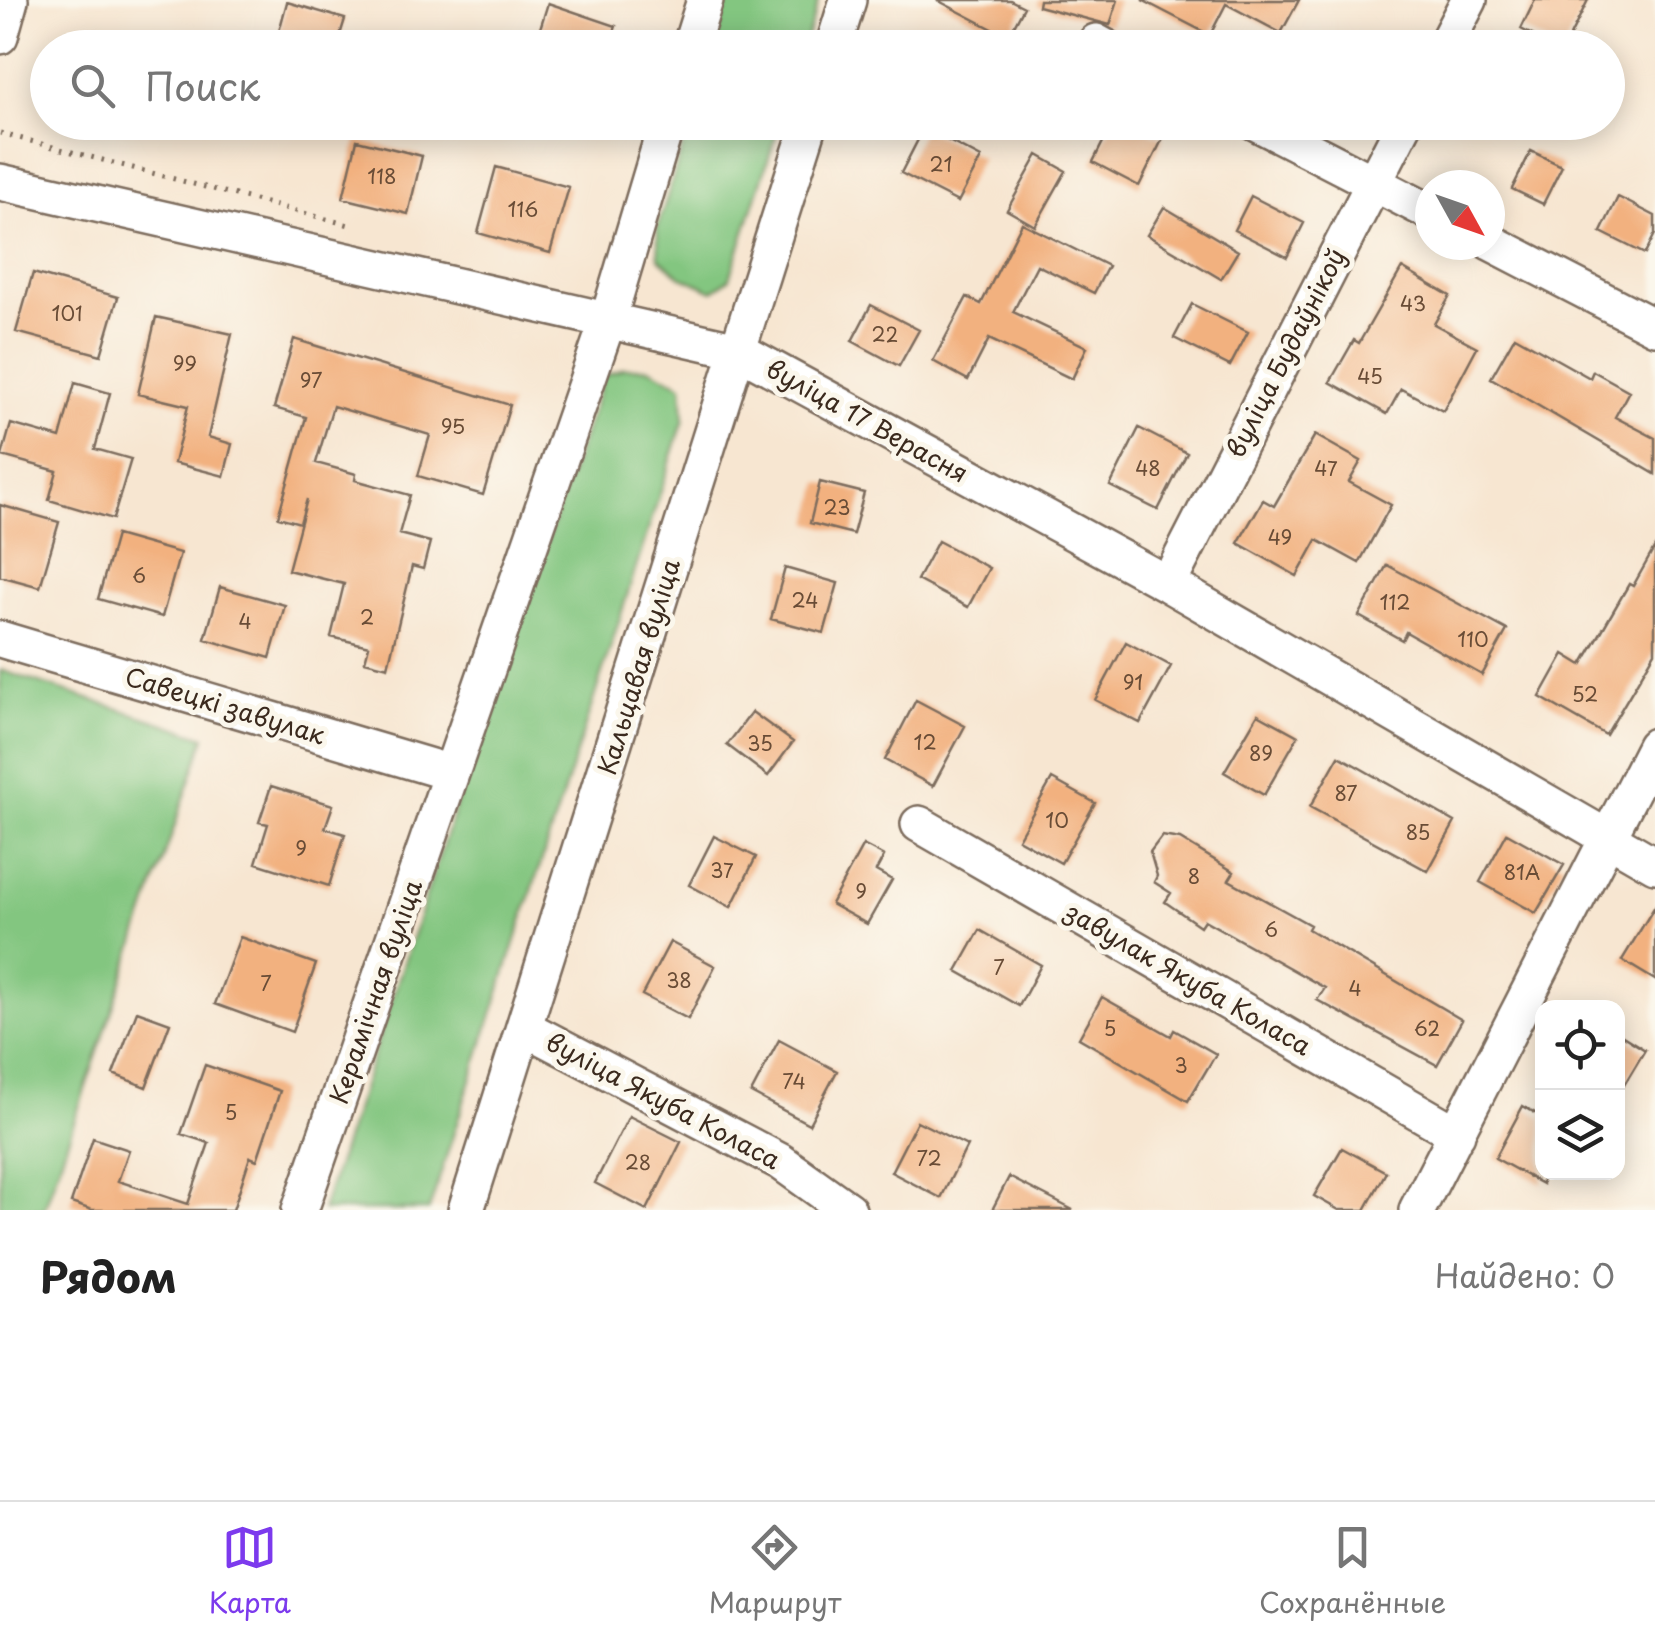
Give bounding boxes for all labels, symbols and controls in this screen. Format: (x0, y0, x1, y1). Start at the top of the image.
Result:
search box (30, 30, 1625, 140)
text: Поиск (145, 57, 260, 114)
icon: search (65, 58, 120, 113)
house number: 21 (929, 149, 953, 179)
house number: 118 (367, 161, 397, 191)
north arrow (1415, 170, 1505, 260)
house number: 116 (508, 194, 538, 224)
street label: вуліца Будаўнікоў (1216, 241, 1354, 464)
house number: 43 (1400, 288, 1426, 318)
house number: 101 (51, 298, 83, 328)
house number: 22 (872, 319, 898, 349)
house number: 99 (173, 348, 197, 378)
street label: вуліца 17 Верасня (760, 349, 975, 491)
house number: 45 (1357, 361, 1383, 391)
house number: 97 (300, 365, 322, 395)
house number: 95 (441, 411, 465, 441)
house number: 48 (1135, 453, 1161, 483)
house number: 47 (1314, 453, 1338, 483)
house number: 23 (823, 492, 851, 522)
house number: 49 (1268, 522, 1292, 552)
street label: Кальцавая вуліца (587, 553, 689, 779)
house number: 6 (132, 560, 146, 590)
house number: 24 (792, 585, 818, 615)
house number: 112 (1380, 587, 1410, 617)
house number: 2 (360, 602, 374, 632)
house number: 4 (238, 606, 252, 636)
house number: 110 (1457, 624, 1489, 654)
street label: Савецкі завулак (121, 657, 330, 754)
house number: 91 (1123, 667, 1143, 697)
house number: 52 (1572, 679, 1598, 709)
house number: 12 (913, 727, 937, 757)
house number: 35 (747, 728, 773, 758)
house number: 89 (1249, 738, 1273, 768)
house number: 87 (1335, 778, 1357, 808)
house number: 10 (1045, 805, 1069, 835)
house number: 85 (1406, 817, 1430, 847)
house number: 9 (295, 833, 307, 863)
house number: 37 (710, 855, 734, 885)
house number: 81А (1504, 857, 1540, 887)
house number: 8 (1188, 861, 1200, 891)
street label: Керамічная вуліца (319, 874, 431, 1109)
house number: 9 (855, 876, 867, 906)
street label: завулак Якуба Коласа (1058, 892, 1319, 1064)
house number: 6 (1264, 914, 1278, 944)
house number: 7 (993, 952, 1005, 982)
house number: 38 (666, 965, 692, 995)
house number: 7 (260, 968, 272, 998)
house number: 4 (1348, 973, 1362, 1003)
map controls (1535, 1000, 1625, 1180)
button: locate (1535, 1000, 1625, 1090)
house number: 5 (1104, 1013, 1116, 1043)
house number: 62 (1414, 1013, 1440, 1043)
street label: вуліца Якуба Коласа (539, 1022, 788, 1178)
house number: 3 (1174, 1050, 1188, 1080)
house number: 74 (782, 1066, 806, 1096)
button: layers (1535, 1090, 1625, 1180)
house number: 5 (225, 1097, 237, 1127)
house number: 72 (916, 1143, 942, 1173)
house number: 28 (625, 1147, 651, 1177)
text: Рядом (40, 1244, 177, 1307)
text: Найдено: 0 (1435, 1251, 1615, 1299)
tab: Карта (209, 1520, 291, 1623)
tab: Маршрут (709, 1520, 841, 1623)
tab: Сохранённые (1259, 1520, 1446, 1623)

